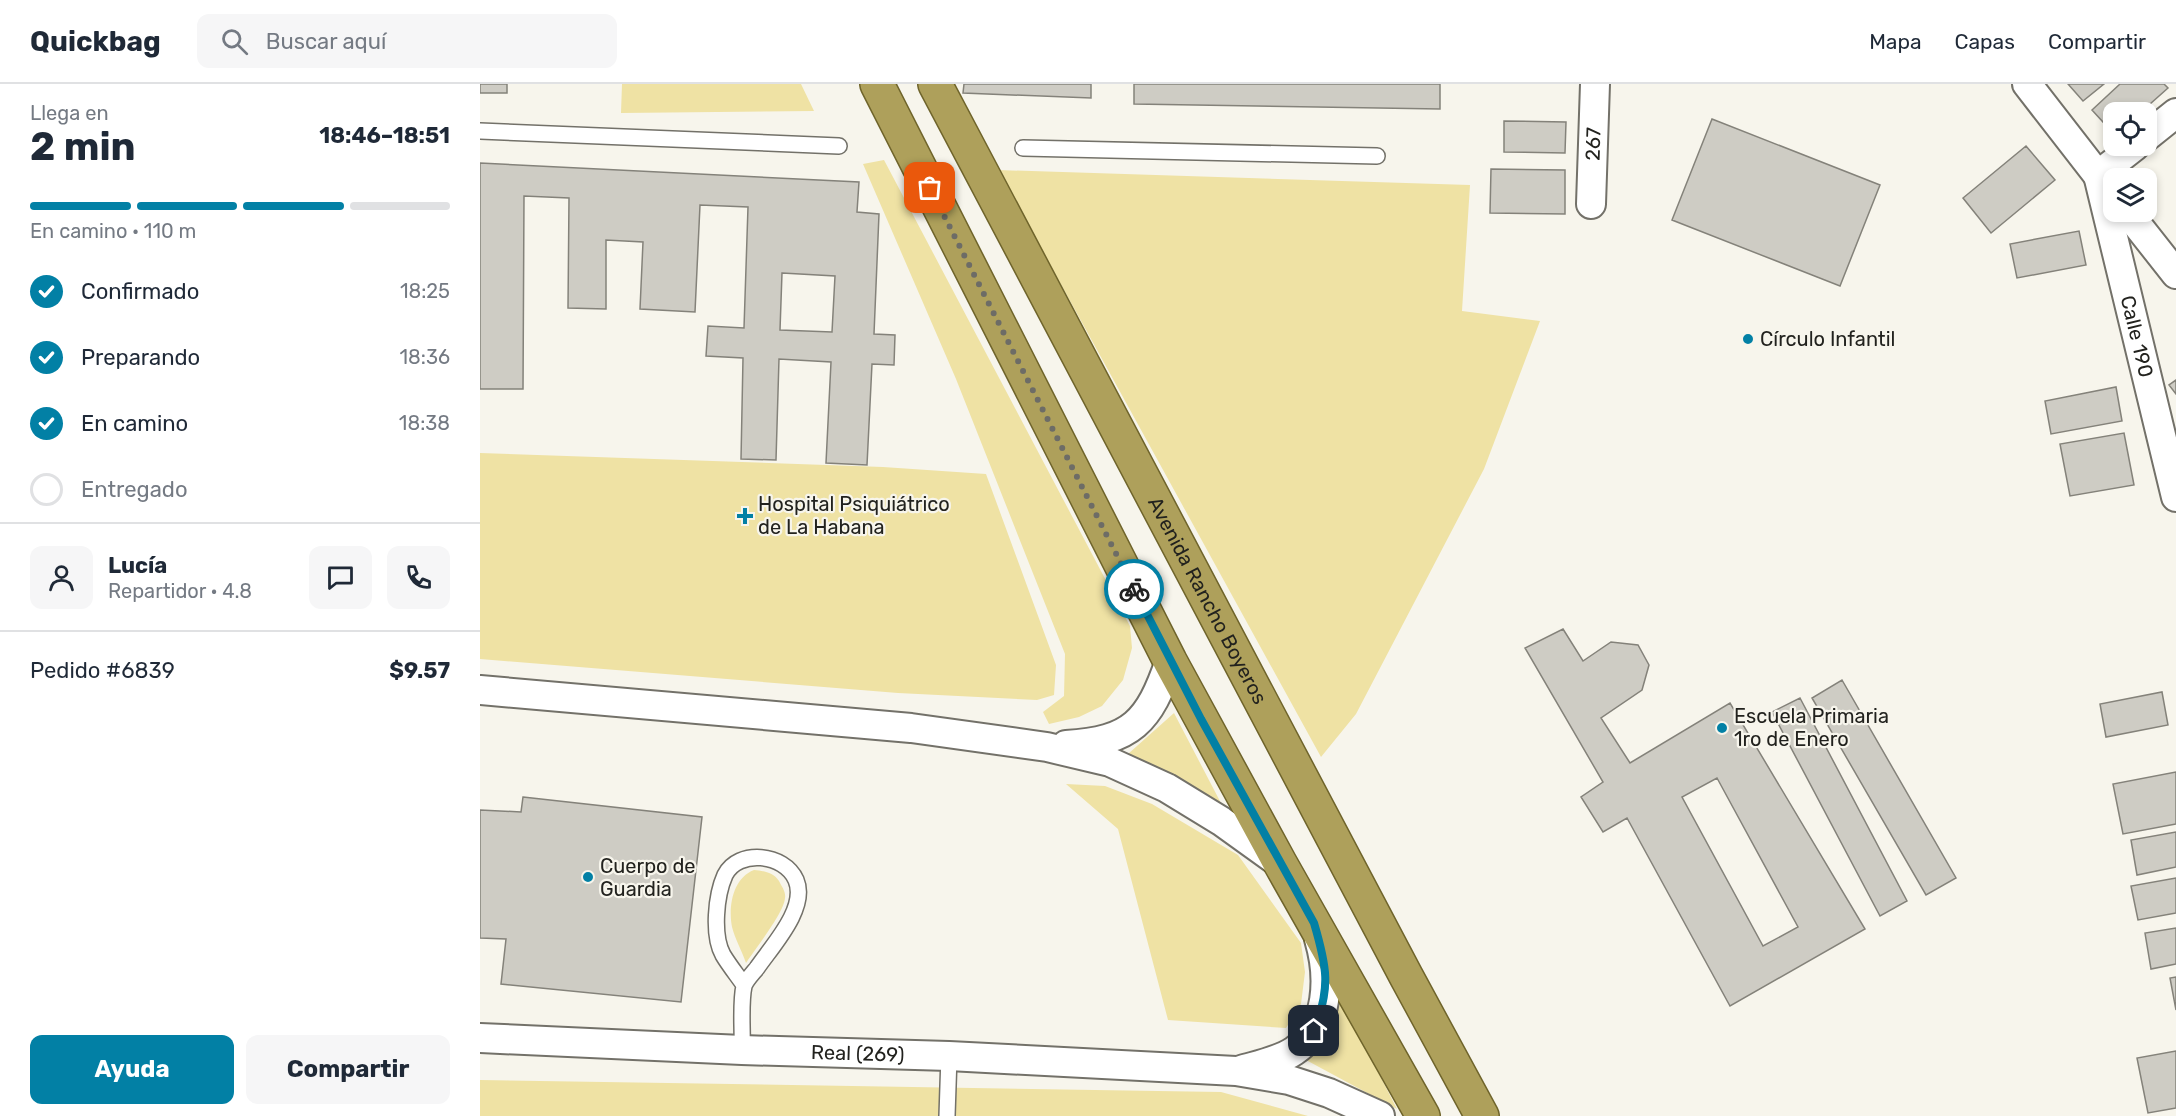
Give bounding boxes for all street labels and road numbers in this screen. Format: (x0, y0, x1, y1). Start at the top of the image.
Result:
street label: 267 (1580, 127, 1606, 161)
street label: Calle 190 (2116, 293, 2159, 380)
street label: Avenida Rancho Boyeros (1143, 493, 1272, 708)
street label: Real (269) (811, 1040, 905, 1067)

